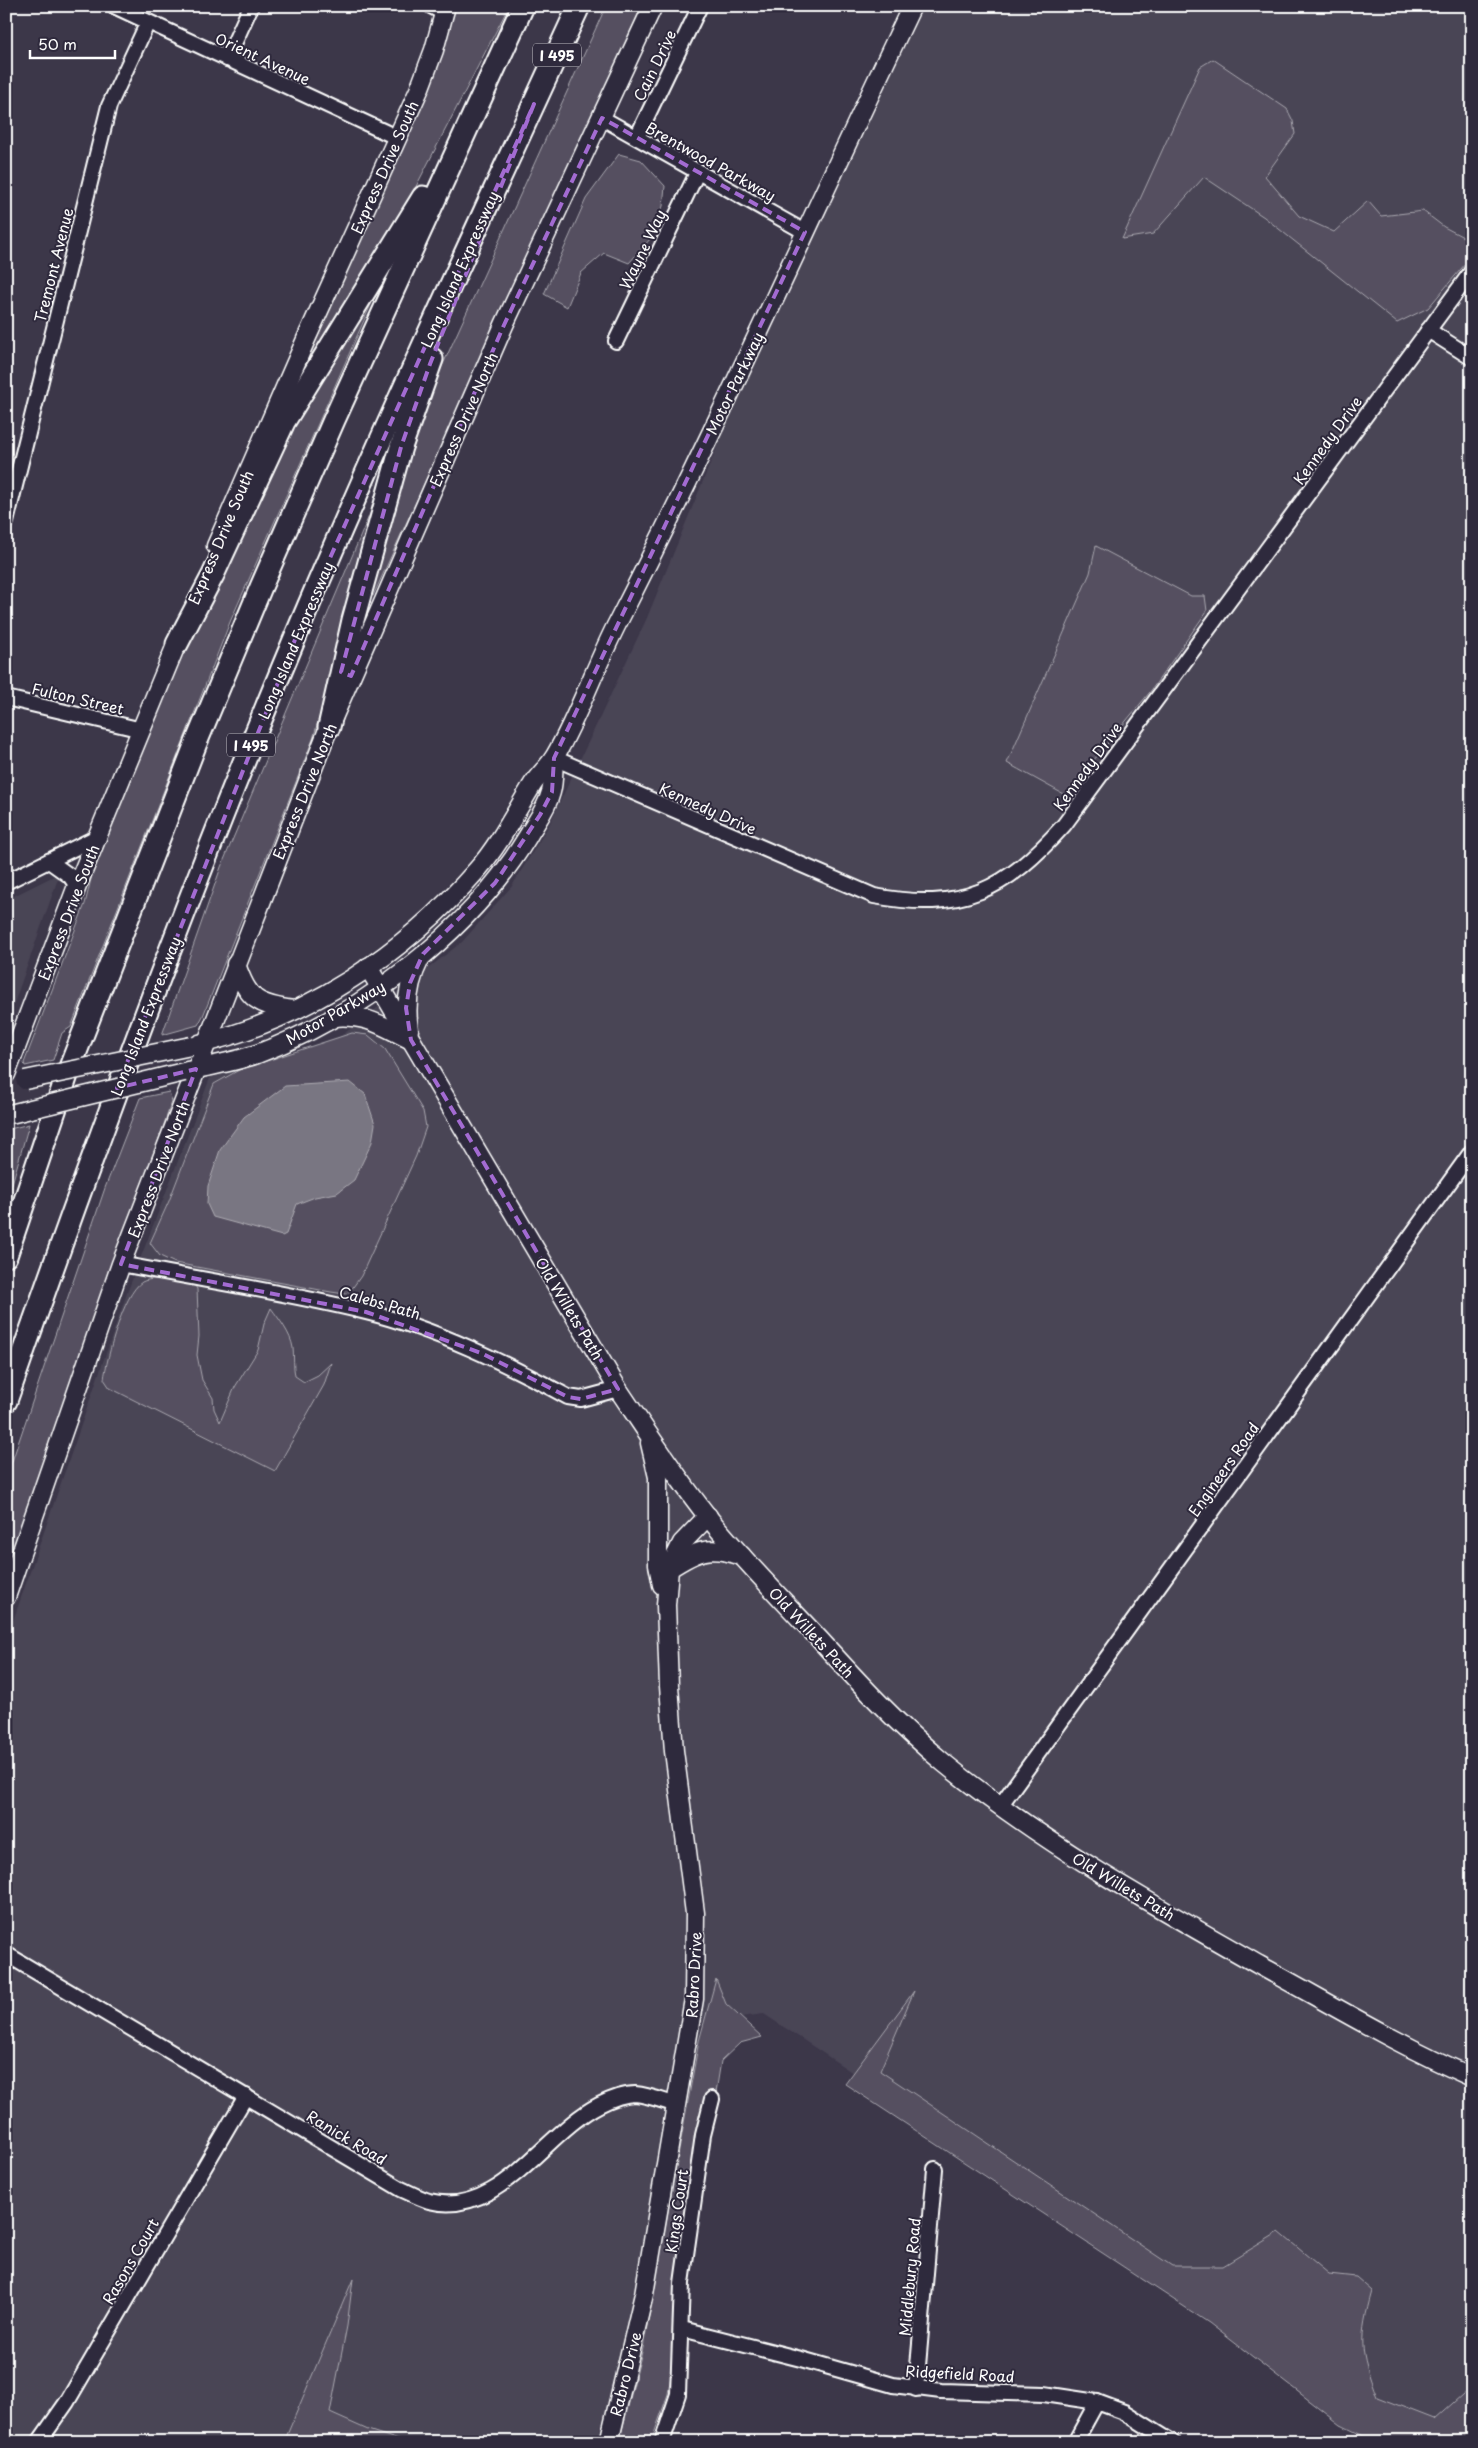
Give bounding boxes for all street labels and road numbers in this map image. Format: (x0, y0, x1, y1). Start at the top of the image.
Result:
street label: Cain Drive (627, 25, 681, 105)
street label: Orient Avenue (212, 26, 314, 90)
road number: I 495 (533, 44, 581, 66)
street label: Express Drive South (344, 97, 424, 237)
street label: Brentwood Parkway (642, 116, 780, 206)
street label: Long Island Expressway (414, 187, 504, 351)
street label: Tremont Avenue (28, 205, 78, 325)
street label: Wayne Way (613, 205, 671, 293)
street label: Motor Parkway (699, 328, 769, 438)
street label: Express Drive North (423, 348, 503, 490)
street label: Kennedy Drive (1287, 391, 1367, 489)
street label: Express Drive South (181, 466, 259, 608)
street label: Long Island Expressway (251, 558, 339, 722)
street label: Fulton Street (30, 676, 126, 720)
street label: Kennedy Drive (1047, 717, 1127, 815)
street label: Express Drive North (266, 719, 342, 863)
road number: I 495 (227, 734, 275, 756)
street label: Kennedy Drive (656, 776, 760, 840)
street label: Express Drive South (32, 841, 104, 983)
street label: Long Island Expressway (104, 933, 186, 1099)
street label: Motor Parkway (281, 974, 389, 1050)
street label: Express Drive North (121, 1097, 195, 1241)
street label: Old Willets Path (530, 1252, 610, 1364)
street label: Calebs Path (337, 1279, 423, 1325)
street label: Engineers Road (1182, 1417, 1264, 1521)
street label: Old Willets Path (764, 1582, 860, 1682)
street label: Old Willets Path (1068, 1846, 1180, 1926)
street label: Rabro Drive (679, 1931, 707, 2019)
street label: Ranick Road (302, 2104, 392, 2170)
street label: Kings Court (659, 2168, 693, 2254)
street label: Rasons Court (96, 2214, 164, 2308)
street label: Middlebury Road (892, 2217, 926, 2337)
street label: Rabro Drive (603, 2329, 647, 2419)
street label: Ridgefield Road (905, 2359, 1015, 2387)

